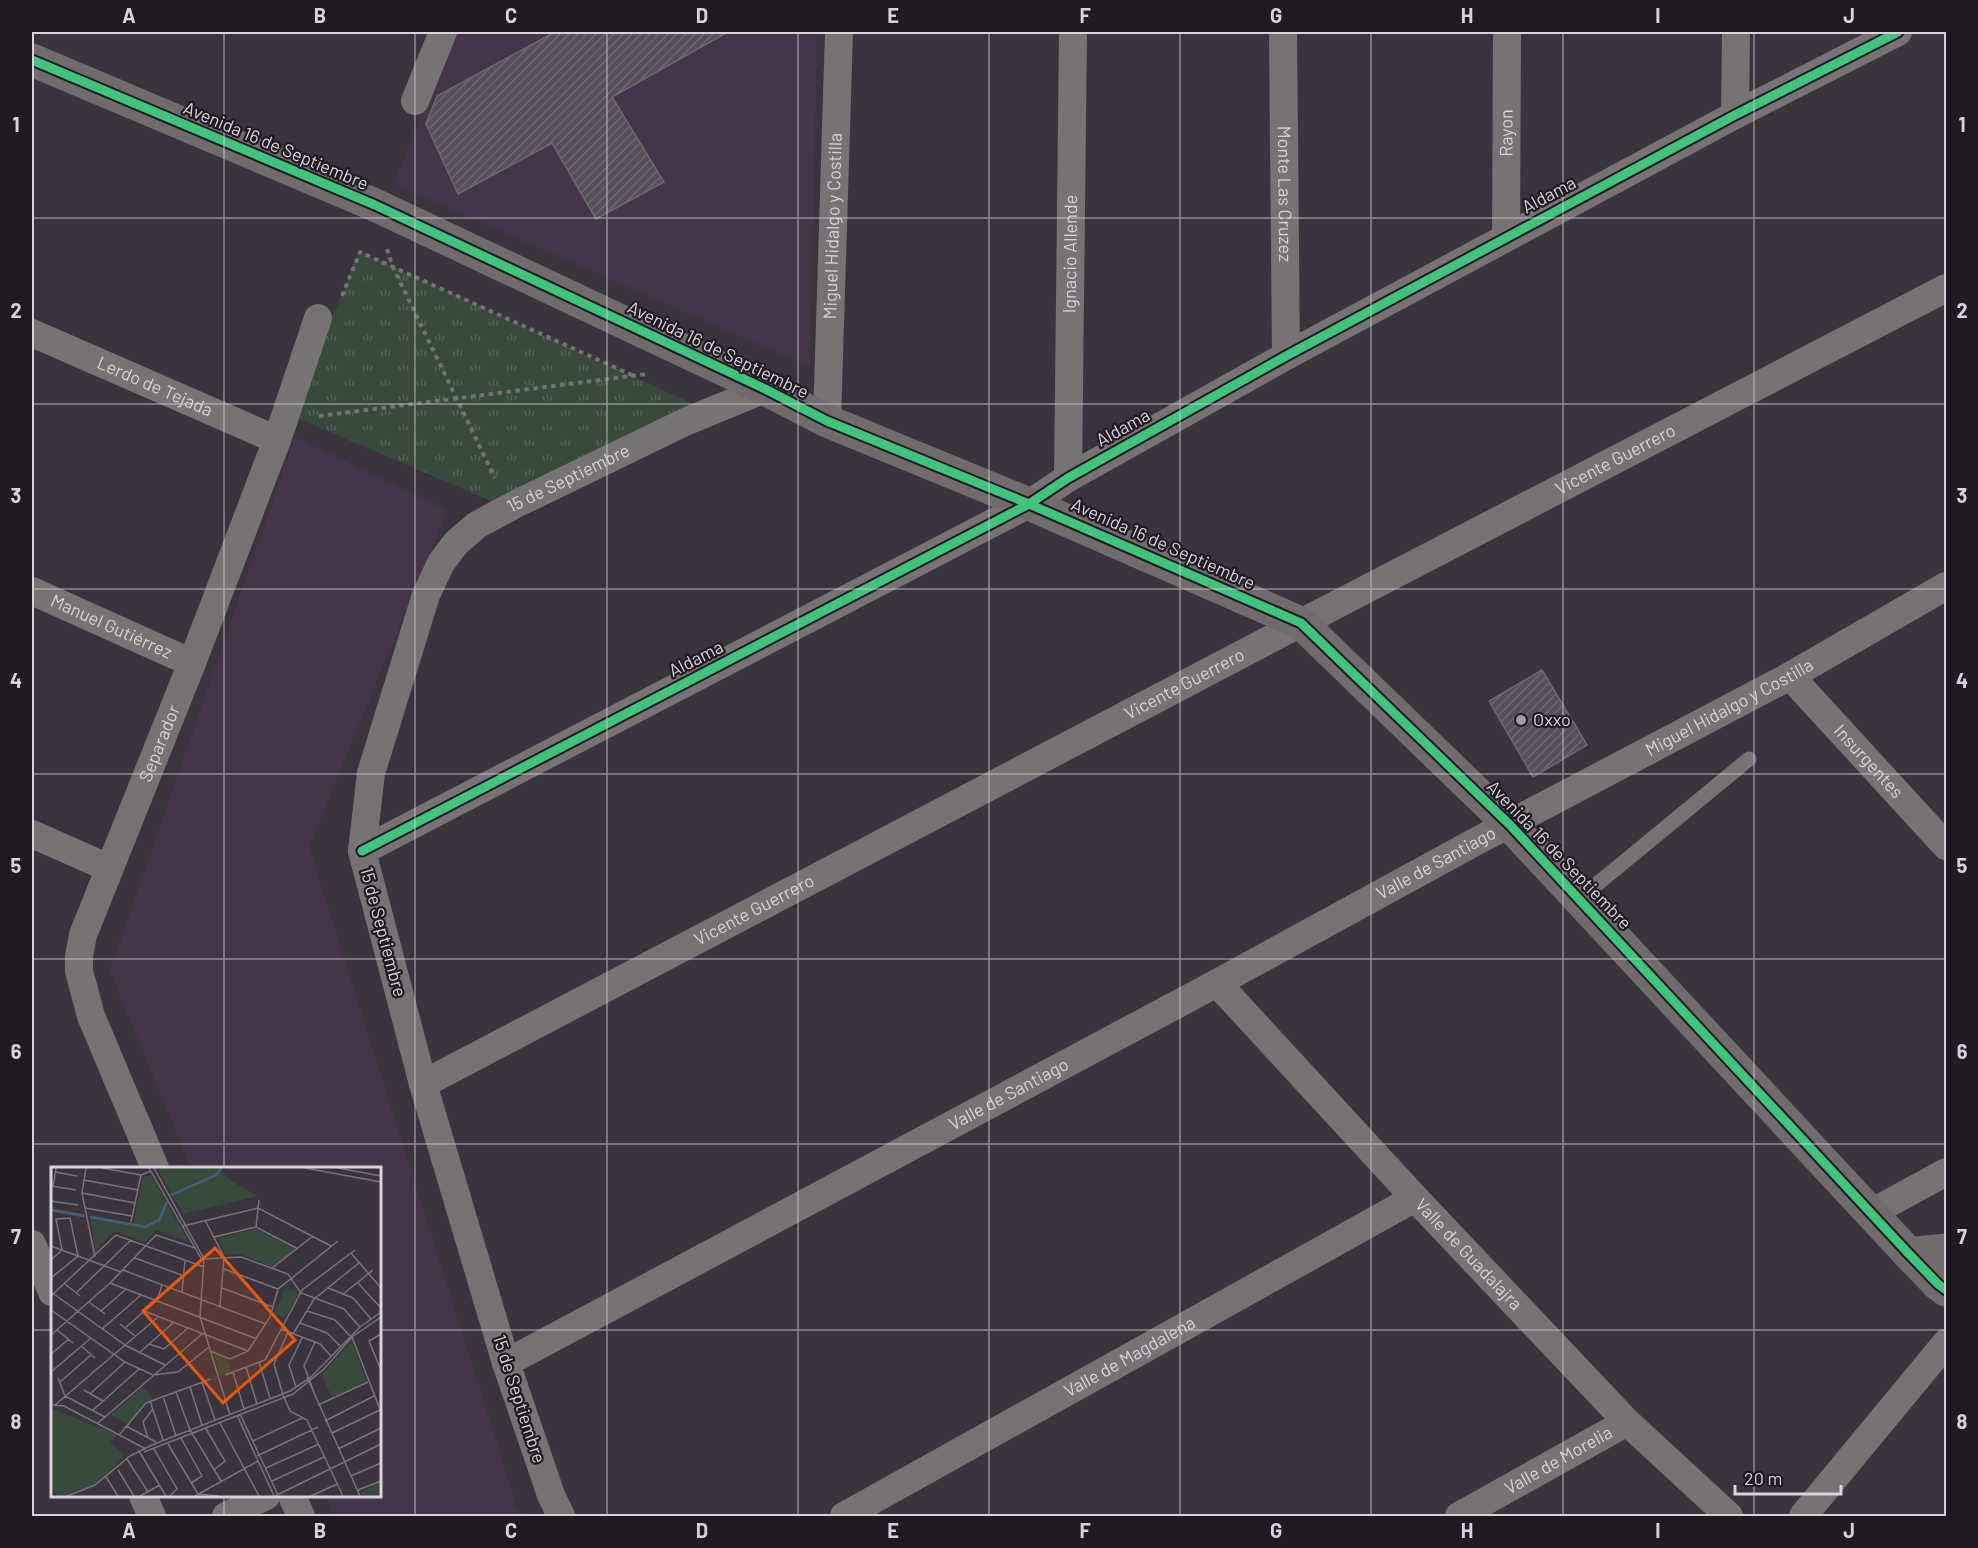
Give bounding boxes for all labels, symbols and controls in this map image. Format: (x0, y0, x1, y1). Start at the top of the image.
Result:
text: A (122, 3, 136, 27)
text: B (314, 3, 326, 27)
text: C (505, 3, 517, 27)
text: D (696, 3, 708, 27)
text: E (887, 3, 899, 27)
text: F (1079, 3, 1091, 27)
text: G (1270, 3, 1282, 27)
text: H (1461, 3, 1473, 27)
text: I (1655, 3, 1661, 27)
text: J (1843, 3, 1855, 27)
street label: Avenida 16 de Septiembre (181, 96, 372, 194)
street label: Rayon (1494, 109, 1517, 157)
text: 1 (12, 112, 20, 136)
text: 1 (1958, 112, 1966, 136)
street label: Monte Las Cruzez (1274, 126, 1297, 262)
street label: Miguel Hidalgo y Costilla (818, 132, 846, 320)
street label: Aldama (1518, 171, 1579, 217)
street label: Ignacio Allende (1058, 195, 1081, 313)
street label: Avenida 16 de Septiembre (624, 296, 813, 403)
text: 2 (10, 298, 22, 322)
text: 2 (1956, 298, 1968, 322)
street label: Lerdo de Tejada (94, 351, 216, 421)
street label: Aldama (1092, 403, 1153, 451)
street label: Vicente Guerrero (1551, 418, 1679, 499)
street label: 15 de Septiembre (503, 439, 633, 517)
text: 3 (11, 483, 21, 507)
text: 3 (1957, 483, 1967, 507)
street label: Avenida 16 de Septiembre (1068, 493, 1259, 594)
street label: Manuel Gutiérrez (48, 589, 176, 663)
street label: Aldama (665, 635, 726, 681)
street label: Vicente Guerrero (1120, 643, 1248, 724)
street label: Miguel Hidalgo y Costilla (1641, 653, 1817, 760)
text: 4 (10, 668, 22, 692)
text: 4 (1956, 668, 1968, 692)
street label: Separador (133, 701, 184, 785)
place label: Oxxo (1533, 708, 1571, 730)
marker: Oxxo (1514, 713, 1528, 727)
street label: Insurgentes (1830, 719, 1909, 802)
street label: Avenida 16 de Septiembre (1483, 775, 1637, 933)
street label: Valle de Santiago (1372, 821, 1499, 904)
text: 5 (11, 853, 22, 877)
text: 5 (1957, 853, 1968, 877)
street label: 15 de Septiembre (356, 864, 412, 999)
street label: Vicente Guerrero (690, 869, 817, 950)
text: 6 (11, 1039, 22, 1063)
text: 6 (1957, 1039, 1968, 1063)
street label: Valle de Santiago (945, 1052, 1072, 1134)
inset map (51, 1167, 381, 1497)
street label: Valle de Guadalajra (1411, 1193, 1527, 1314)
text: 7 (11, 1224, 21, 1248)
text: 7 (1957, 1224, 1967, 1248)
street label: Valle de Magdalena (1060, 1311, 1199, 1401)
street label: 15 de Septiembre (489, 1332, 551, 1466)
text: 8 (11, 1409, 22, 1433)
text: 8 (1957, 1409, 1968, 1433)
street label: Valle de Morelia (1500, 1421, 1616, 1498)
scale bar (1735, 1458, 1842, 1496)
text: 20 m (1744, 1467, 1782, 1489)
text: A (122, 1518, 136, 1542)
text: B (314, 1518, 326, 1542)
text: C (505, 1518, 517, 1542)
text: D (696, 1518, 708, 1542)
text: E (887, 1518, 899, 1542)
text: F (1079, 1518, 1091, 1542)
text: G (1270, 1518, 1282, 1542)
text: H (1461, 1518, 1473, 1542)
text: I (1655, 1518, 1661, 1542)
text: J (1843, 1518, 1855, 1542)

